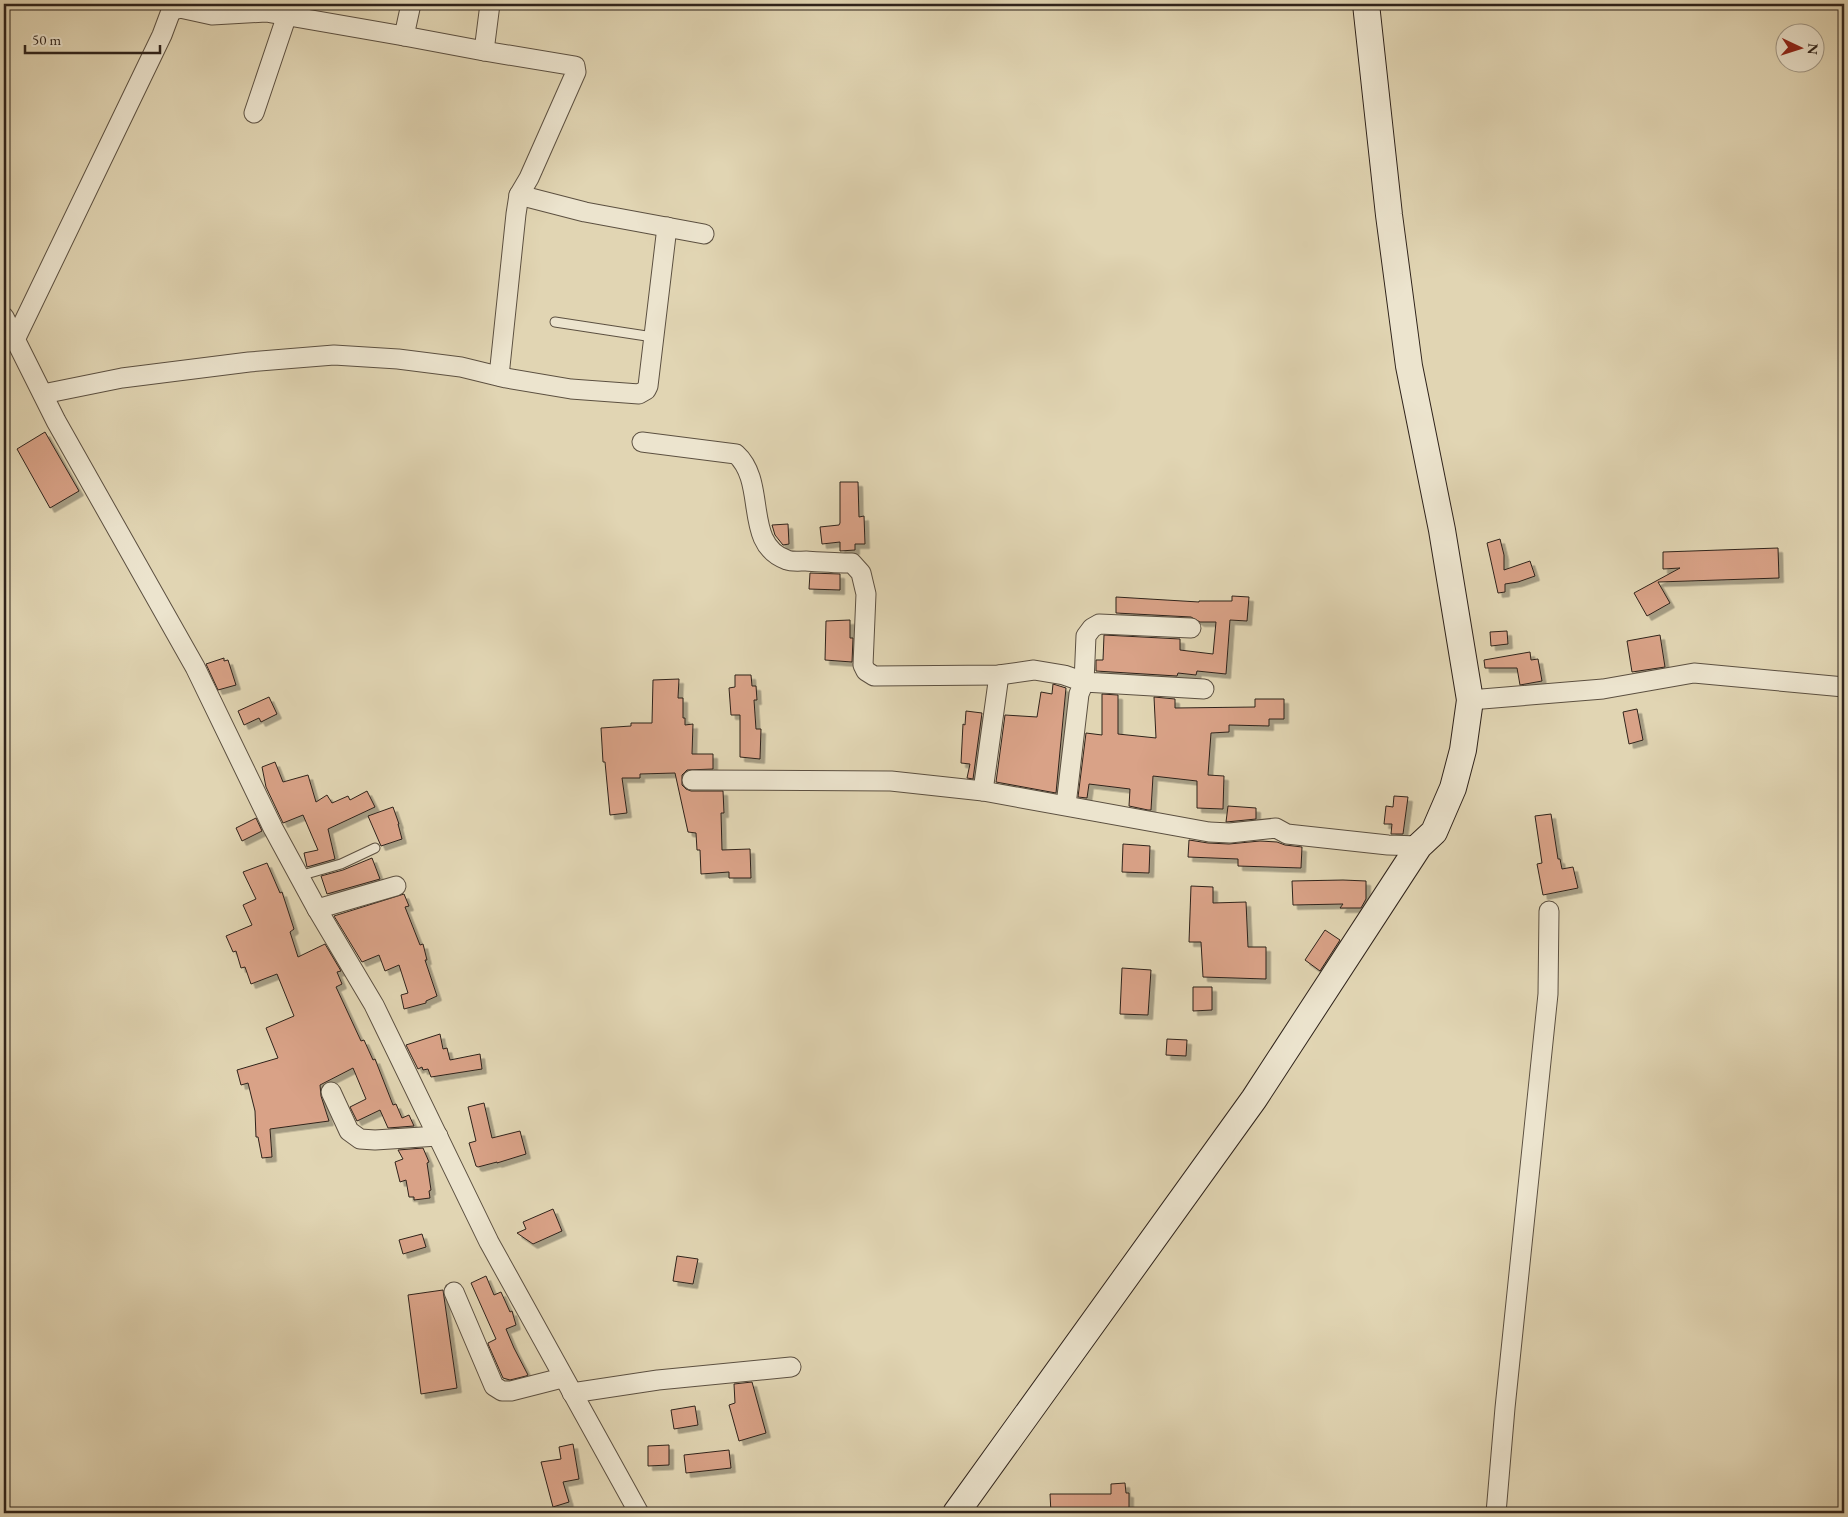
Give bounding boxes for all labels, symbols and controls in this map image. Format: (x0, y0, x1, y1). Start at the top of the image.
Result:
scale bar (25, 22, 160, 54)
north arrow (1776, 22, 1826, 72)
text: 50 m (32, 30, 61, 49)
text: N (1804, 43, 1822, 56)

